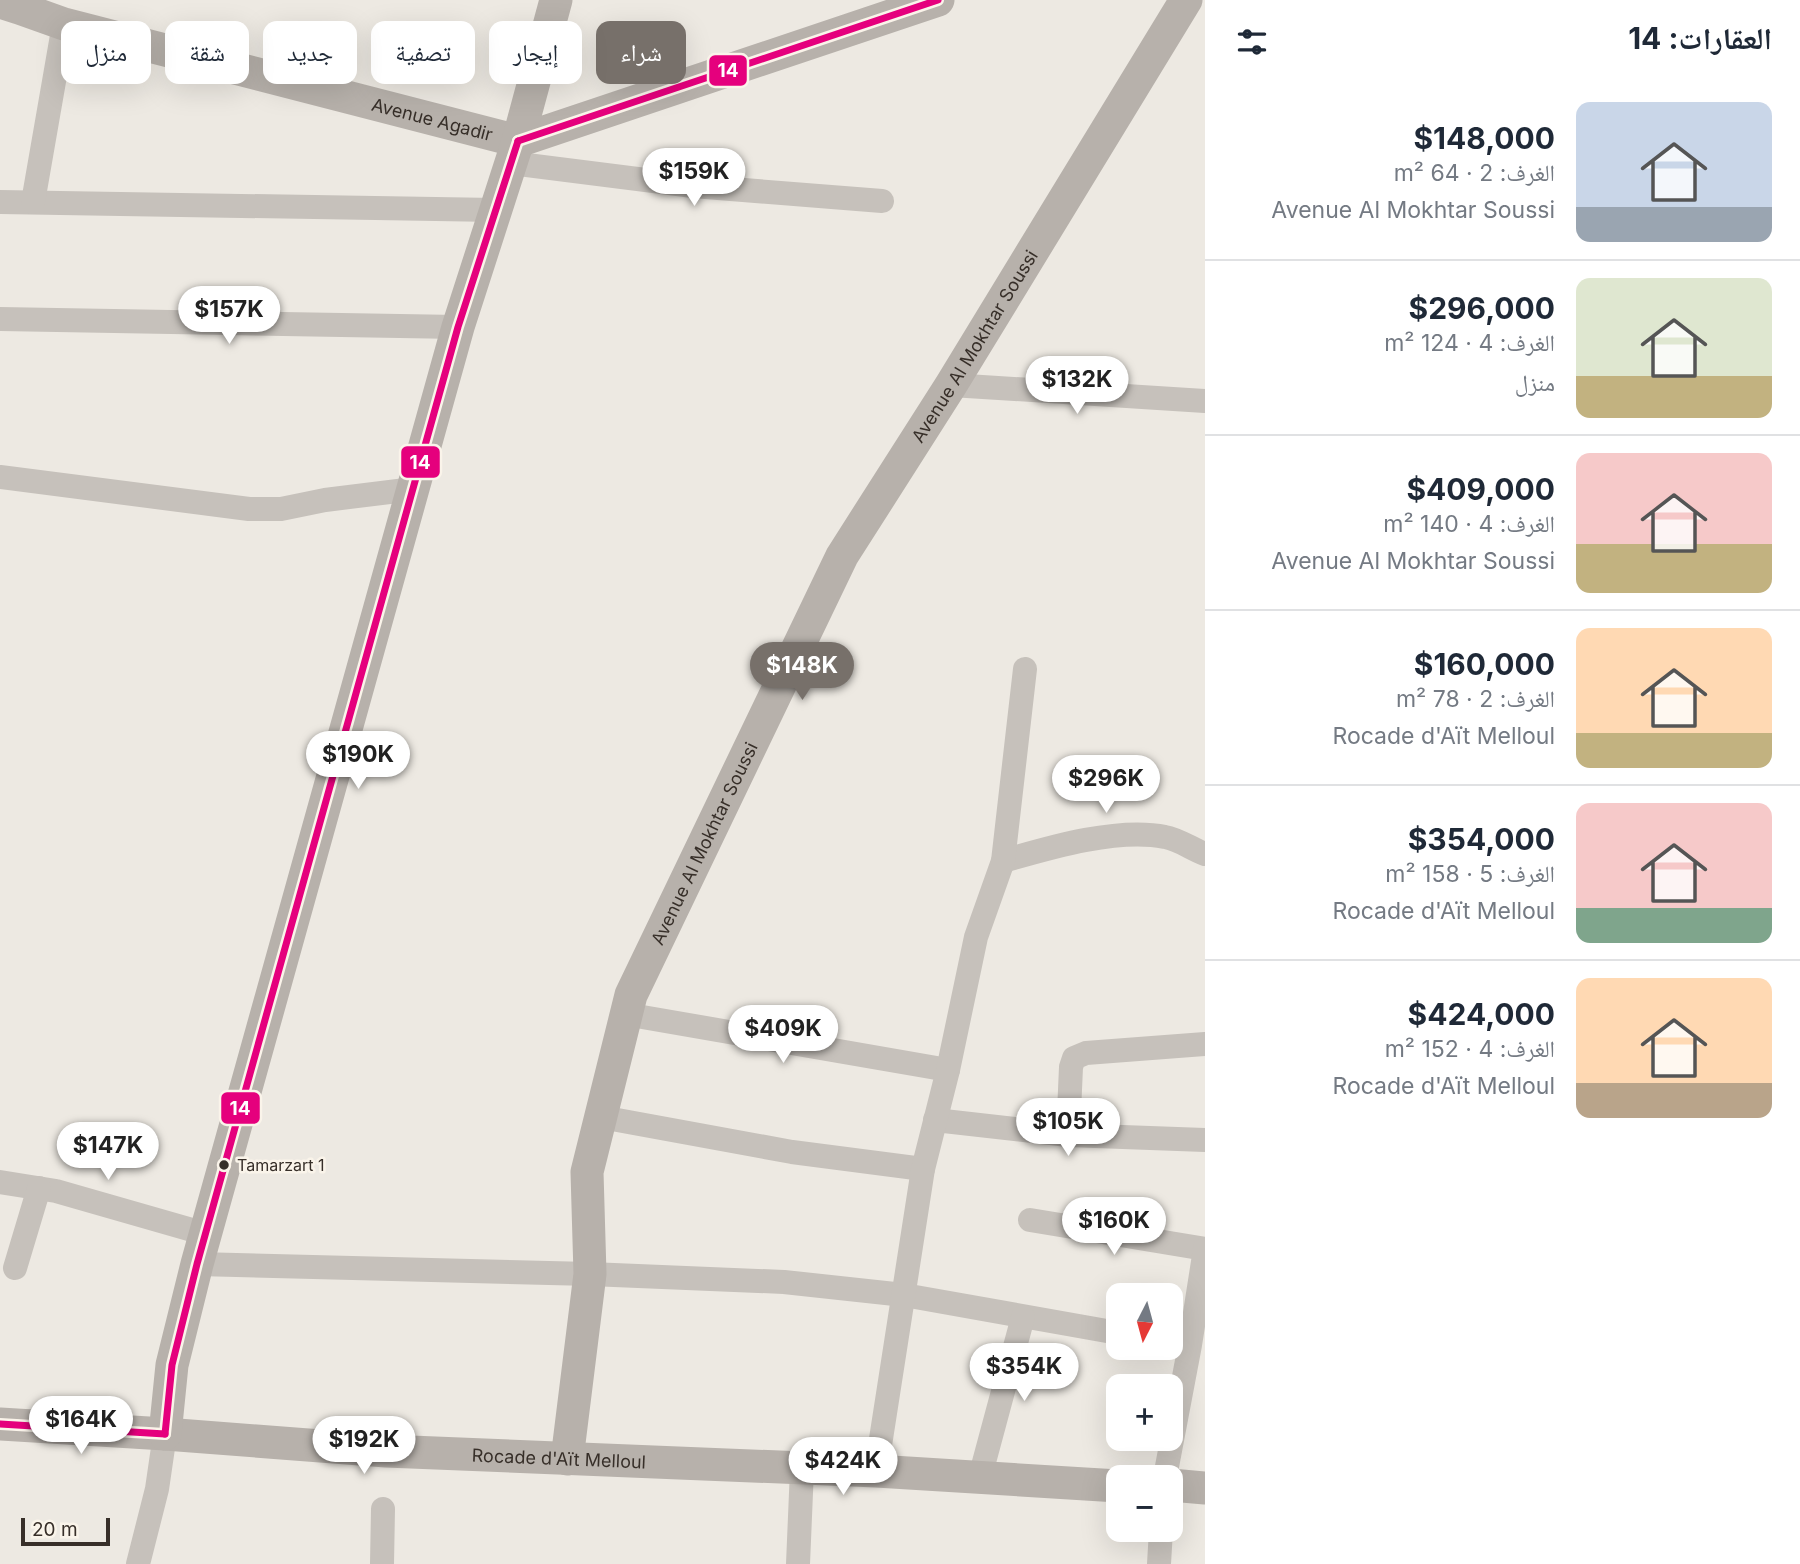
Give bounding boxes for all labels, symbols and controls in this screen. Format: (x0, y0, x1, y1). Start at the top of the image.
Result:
text: العقارات: 14 (1628, 20, 1772, 56)
chip: منزل (61, 21, 151, 84)
chip: شقة (165, 21, 249, 84)
chip: جديد (263, 21, 357, 84)
chip: تصفية (371, 21, 475, 84)
chip: إيجار (489, 21, 582, 84)
chip: شراء (596, 21, 686, 84)
icon: filters (1233, 23, 1271, 61)
line badge: 14 (708, 54, 748, 87)
text: 14 (717, 59, 739, 82)
street label: Avenue Agadir (370, 93, 495, 145)
text: $148,000 (1413, 120, 1555, 156)
icon: home (1632, 130, 1716, 214)
pin: $159K (645, 148, 743, 208)
text: $159K (658, 157, 730, 185)
text: الغرف: 2 · 64 m² (1394, 159, 1555, 187)
text: Avenue Al Mokhtar Soussi (1271, 196, 1555, 224)
street label: Avenue Al Mokhtar Soussi (907, 246, 1041, 446)
pin: $157K (180, 286, 278, 346)
text: $296,000 (1409, 290, 1555, 326)
text: $157K (194, 295, 264, 323)
icon: home (1632, 306, 1716, 390)
text: الغرف: 4 · 124 m² (1384, 329, 1555, 357)
pin: $132K (1028, 356, 1126, 416)
text: $132K (1042, 365, 1112, 393)
text: منزل (1515, 369, 1555, 397)
line badge: 14 (400, 445, 441, 479)
text: 14 (409, 451, 431, 474)
text: $409,000 (1406, 471, 1555, 507)
icon: home (1632, 481, 1716, 565)
text: الغرف: 4 · 140 m² (1383, 510, 1555, 538)
text: Avenue Al Mokhtar Soussi (1271, 547, 1555, 575)
pin: $148K (753, 642, 851, 702)
text: $160,000 (1414, 646, 1555, 682)
text: $148K (766, 651, 838, 679)
icon: home (1632, 656, 1716, 740)
text: الغرف: 2 · 78 m² (1396, 685, 1555, 713)
text: Rocade d'Aït Melloul (1332, 722, 1555, 750)
pin: $190K (309, 732, 407, 791)
street label: Avenue Al Mokhtar Soussi (646, 739, 761, 948)
text: $190K (322, 740, 394, 768)
pin: $296K (1057, 756, 1155, 815)
text: $296K (1068, 764, 1144, 792)
text: $354,000 (1408, 821, 1555, 857)
icon: home (1632, 831, 1716, 915)
text: الغرف: 5 · 158 m² (1385, 860, 1555, 888)
text: Rocade d'Aït Melloul (1332, 897, 1555, 925)
text: $424,000 (1408, 996, 1555, 1032)
pin: $409K (734, 1006, 832, 1065)
icon: home (1632, 1006, 1716, 1090)
text: $409K (744, 1014, 822, 1042)
text: الغرف: 4 · 152 m² (1385, 1035, 1555, 1063)
text: Rocade d'Aït Melloul (1332, 1072, 1555, 1100)
line badge: 14 (220, 1091, 261, 1125)
text: 14 (229, 1097, 251, 1120)
pin: $105K (1019, 1098, 1117, 1158)
text: $105K (1032, 1107, 1104, 1135)
pin: $147K (59, 1122, 157, 1182)
text: $147K (73, 1131, 143, 1159)
place label: Tamarzart 1 (237, 1155, 325, 1175)
marker: Tamarzart 1 (217, 1158, 231, 1172)
pin: $160K (1065, 1198, 1163, 1257)
text: $160K (1078, 1206, 1150, 1234)
north arrow (1106, 1283, 1183, 1360)
map controls (1106, 1283, 1183, 1542)
pin: $354K (975, 1344, 1073, 1403)
text: $354K (986, 1352, 1062, 1380)
button: + (1106, 1374, 1183, 1451)
pin: $164K (32, 1396, 130, 1456)
text: $164K (45, 1405, 117, 1433)
pin: $192K (315, 1416, 413, 1476)
text: $192K (329, 1425, 399, 1453)
pin: $424K (794, 1438, 892, 1497)
street label: Rocade d'Aït Melloul (471, 1444, 646, 1472)
text: $424K (805, 1446, 881, 1474)
button: − (1106, 1465, 1183, 1542)
scale bar (21, 1515, 110, 1547)
text: 20 m (32, 1518, 78, 1541)

